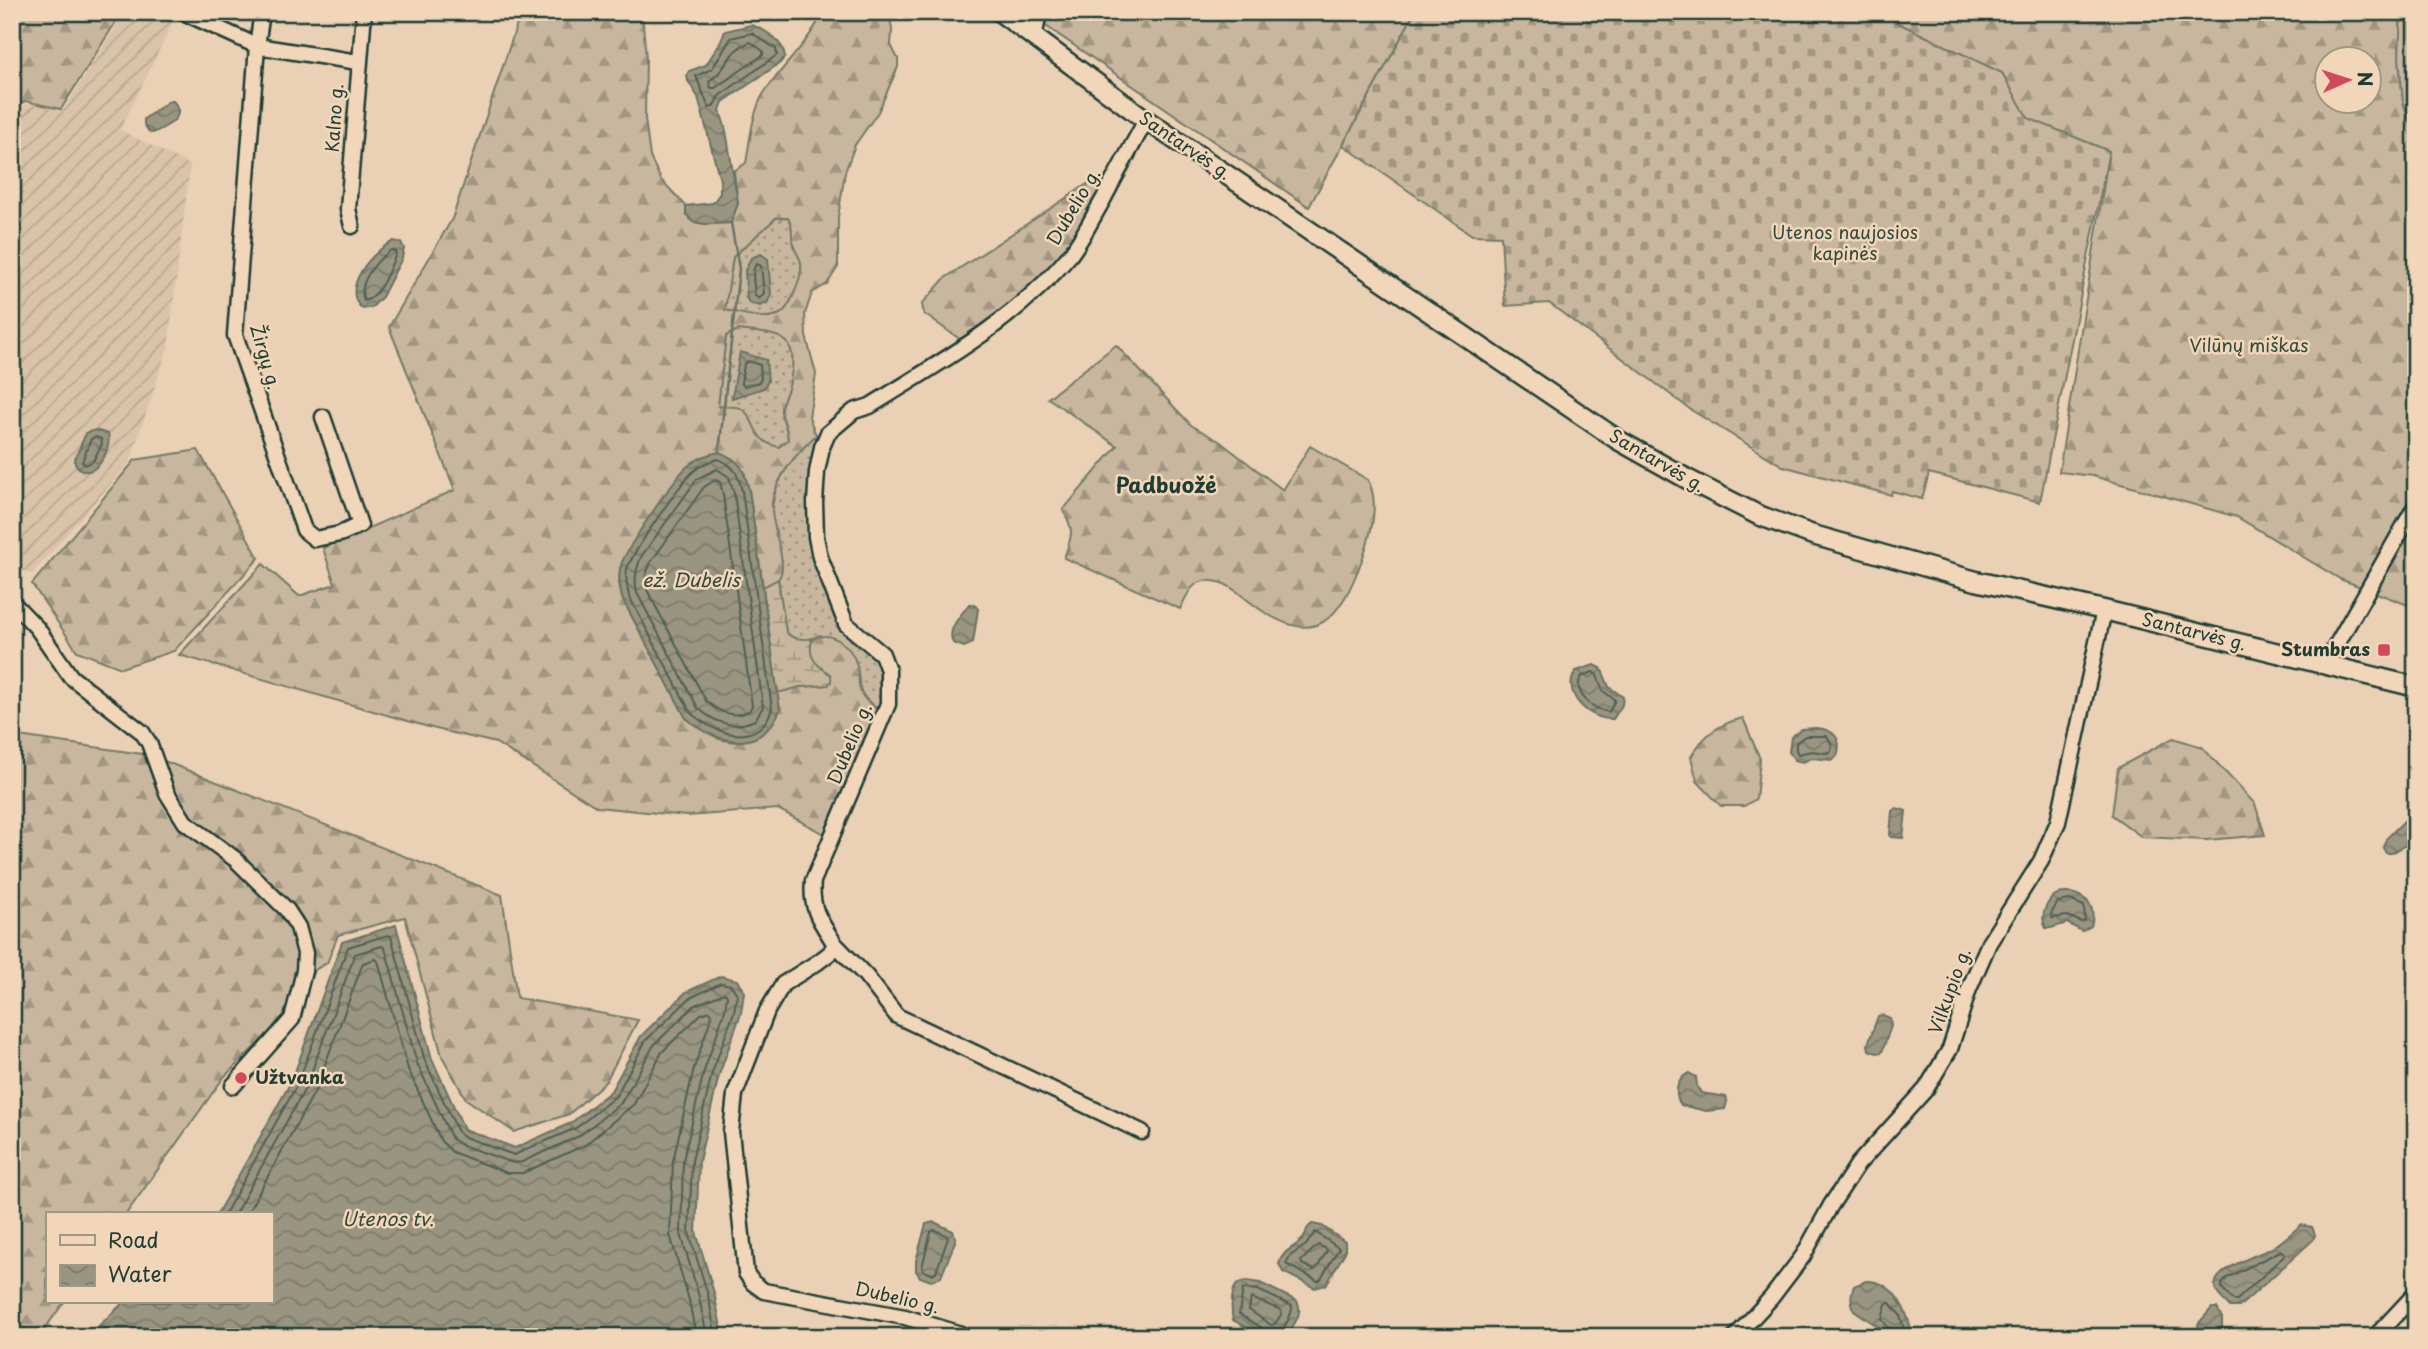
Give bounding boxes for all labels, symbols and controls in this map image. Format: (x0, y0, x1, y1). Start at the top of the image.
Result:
north arrow (2312, 46, 2382, 116)
text: N (2352, 71, 2380, 87)
street label: Kalno g. (318, 82, 349, 153)
street label: Santarvės g. (1134, 104, 1238, 186)
street label: Dubelio g. (1039, 162, 1106, 250)
park label: Utenos naujosios kapinės (1772, 218, 1918, 266)
street label: Žirgų g. (244, 321, 289, 392)
park label: Vilūnų miškas (2189, 331, 2309, 358)
street label: Santarvės g. (1605, 421, 1711, 498)
district label: Padbuožė (1115, 468, 1217, 500)
water label: ež. Dubelis (642, 565, 742, 593)
street label: Santarvės g. (2139, 605, 2249, 657)
place label: Stumbras (2281, 635, 2370, 662)
marker: Stumbras (2376, 642, 2392, 658)
street label: Dubelio g. (819, 699, 878, 788)
street label: Vilkupio g. (1920, 943, 1977, 1037)
place label: Užtvanka (255, 1063, 344, 1090)
marker: Užtvanka (233, 1070, 249, 1086)
water label: Utenos tv. (342, 1204, 434, 1232)
legend (46, 1212, 273, 1304)
text: Road (108, 1223, 159, 1255)
text: Water (108, 1257, 172, 1289)
street label: Dubelio g. (852, 1274, 942, 1319)

